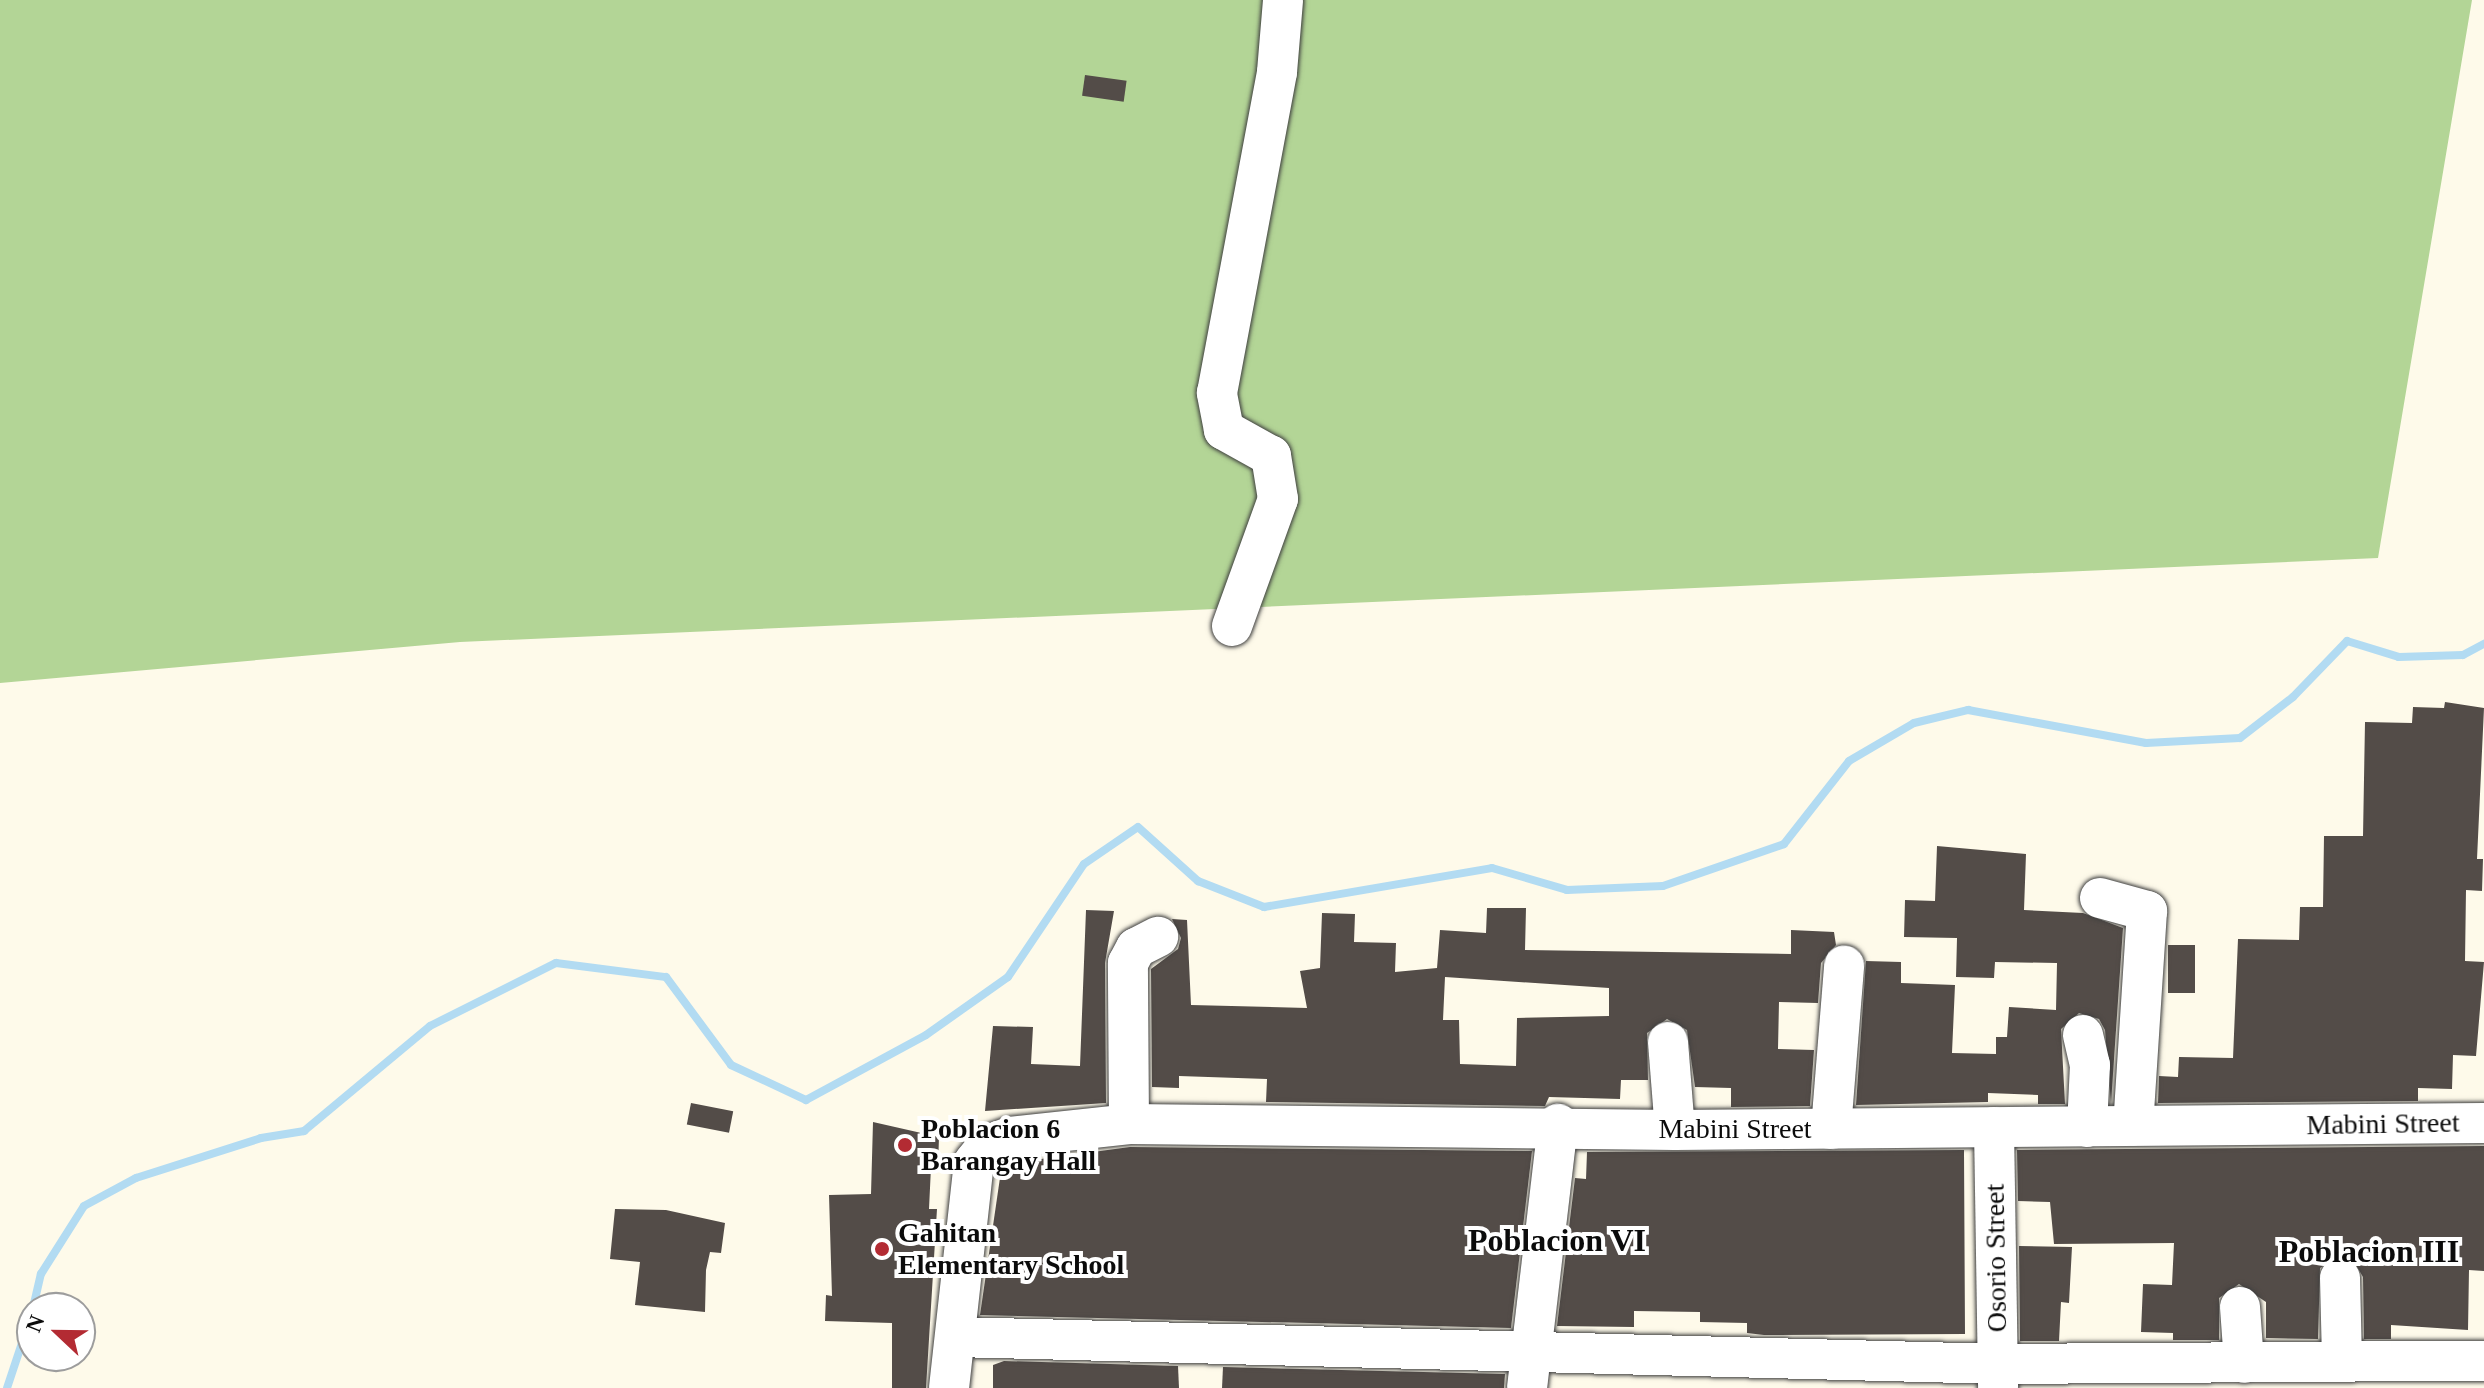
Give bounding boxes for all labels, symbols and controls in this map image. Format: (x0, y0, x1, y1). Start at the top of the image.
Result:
street label: Mabini Street (2306, 1106, 2460, 1142)
place label: Poblacion 6 Barangay Hall (921, 1112, 1096, 1178)
street label: Mabini Street (1658, 1112, 1812, 1146)
marker: Poblacion 6 Barangay Hall (896, 1136, 914, 1154)
street label: Osorio Street (1978, 1183, 2014, 1333)
place label: Gahitan Elementary School (898, 1216, 1124, 1282)
district label: Poblacion VI (1468, 1221, 1646, 1259)
district label: Poblacion III (2279, 1232, 2459, 1270)
marker: Gahitan Elementary School (873, 1240, 891, 1258)
north arrow (16, 1292, 96, 1372)
text: N (21, 1312, 50, 1336)

